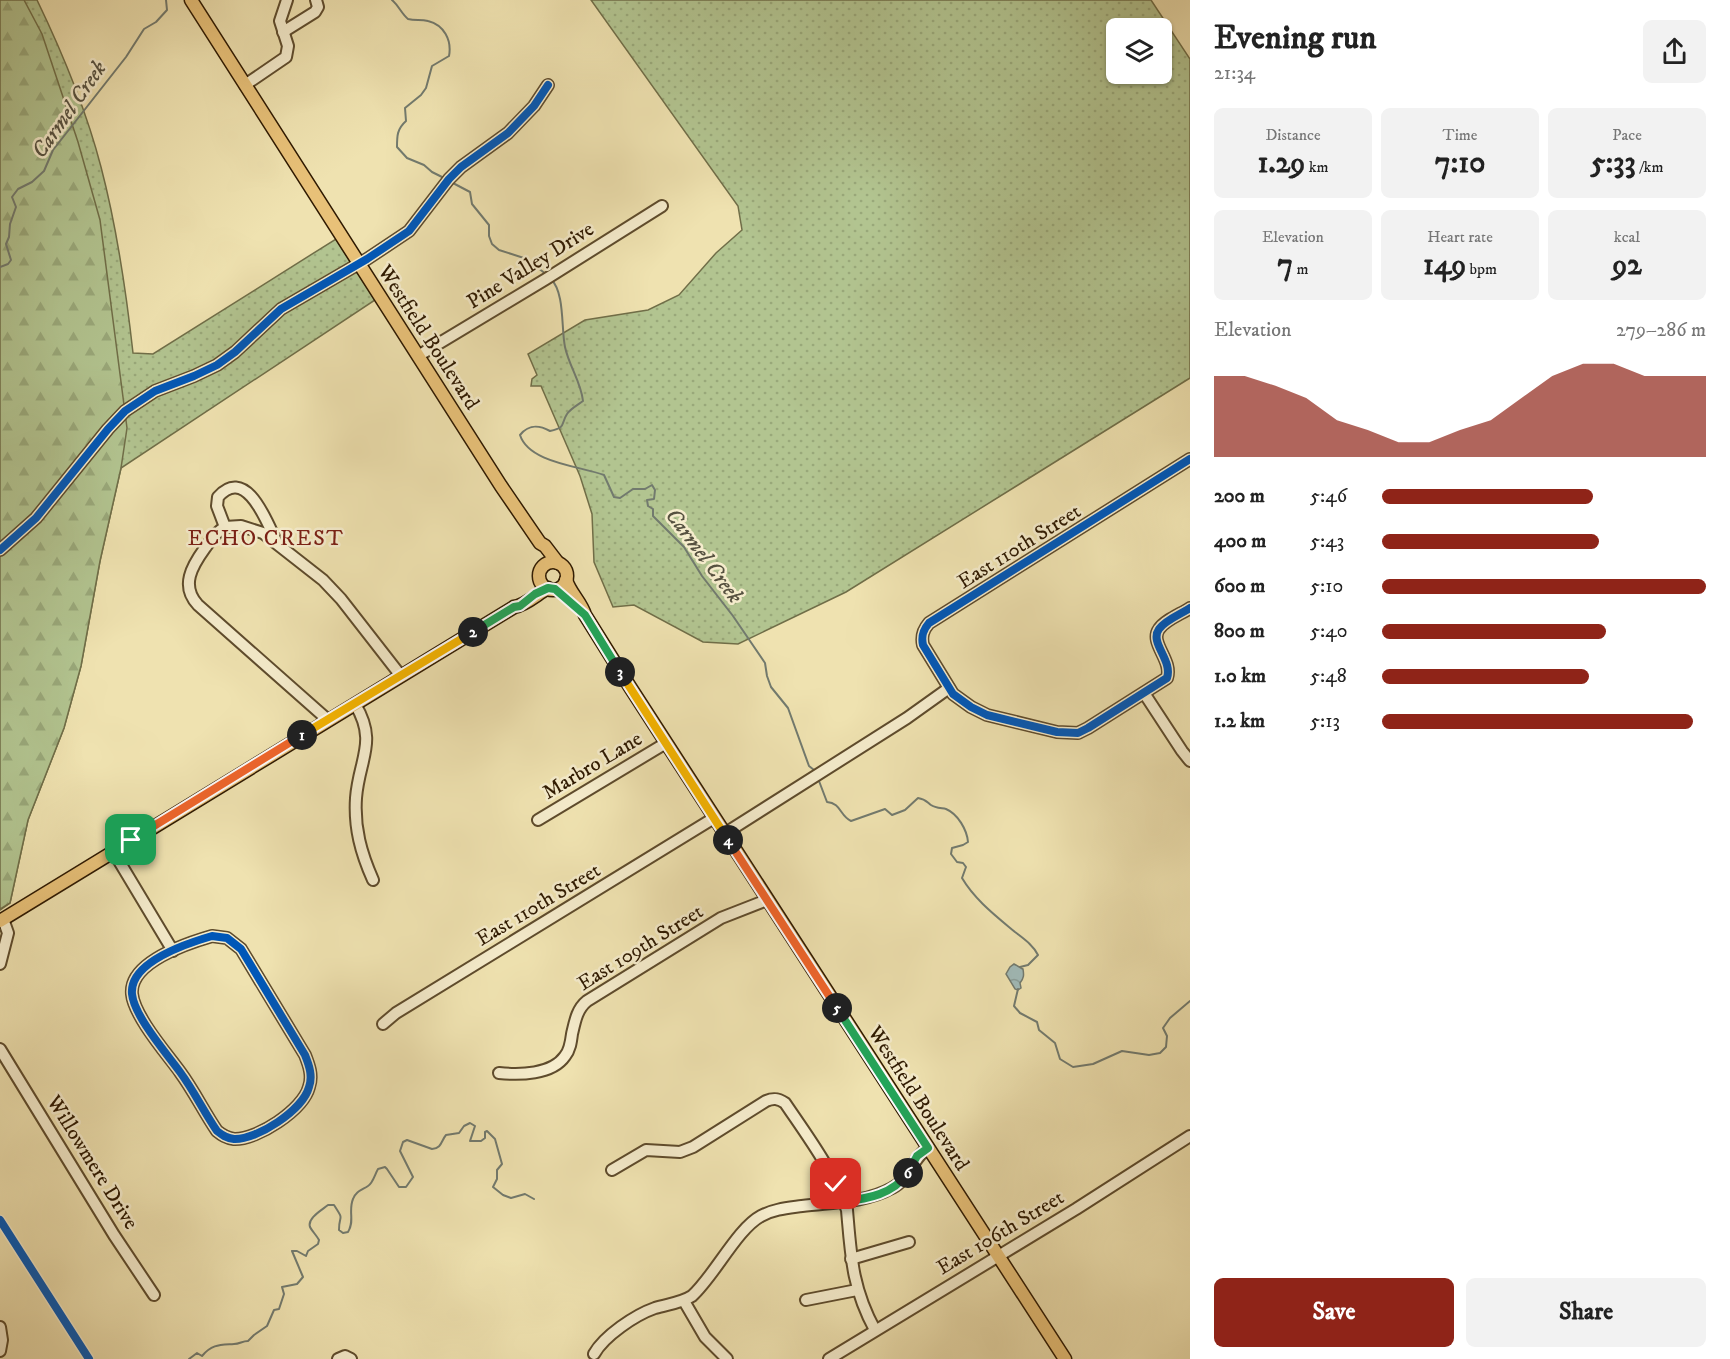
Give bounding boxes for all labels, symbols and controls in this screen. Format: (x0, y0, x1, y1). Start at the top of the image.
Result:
map controls (1106, 18, 1172, 84)
button: layers (1106, 18, 1172, 84)
text: Evening run (1214, 18, 1376, 59)
button: share (1643, 20, 1706, 83)
water label: Carmel Creek (26, 55, 113, 164)
text: 21:34 (1214, 61, 1255, 86)
text: Distance (1265, 125, 1321, 145)
text: Time (1443, 125, 1477, 145)
text: Pace (1612, 125, 1642, 145)
text: 1.29 (1257, 145, 1305, 182)
text: 7:10 (1435, 145, 1485, 182)
text: 5:33 (1591, 145, 1636, 182)
text: km (1305, 157, 1329, 177)
text: /km (1636, 157, 1663, 177)
street label: Pine Valley Drive (462, 216, 599, 315)
text: Elevation (1262, 227, 1324, 247)
text: Heart rate (1427, 227, 1493, 247)
text: kcal (1614, 227, 1640, 247)
text: 7 (1277, 247, 1293, 284)
text: 149 (1423, 247, 1466, 284)
text: 92 (1612, 247, 1642, 284)
street label: Westfield Boulevard (371, 259, 485, 415)
text: m (1293, 259, 1309, 279)
text: bpm (1466, 259, 1497, 279)
text: Elevation (1214, 318, 1291, 343)
text: 279–286 m (1616, 318, 1706, 343)
text: 200 m (1214, 484, 1265, 509)
text: 5:46 (1310, 484, 1347, 509)
street label: East 110th Street (953, 498, 1086, 595)
water label: Carmel Creek (659, 503, 749, 610)
district label: ECHO CREST (188, 525, 344, 552)
text: 400 m (1214, 529, 1266, 554)
text: 5:43 (1310, 529, 1344, 554)
text: 600 m (1214, 574, 1265, 599)
text: 5:10 (1310, 574, 1343, 599)
pin: 2 (458, 617, 488, 647)
text: 800 m (1214, 619, 1265, 644)
text: 5:40 (1310, 619, 1347, 644)
text: 2 (469, 622, 477, 642)
pin: 3 (605, 657, 635, 687)
text: 3 (617, 662, 623, 682)
text: 1.0 km (1214, 664, 1266, 689)
text: 5:48 (1310, 664, 1347, 689)
text: 1.2 km (1214, 709, 1265, 734)
text: 5:13 (1310, 709, 1340, 734)
pin: 1 (287, 720, 317, 750)
text: 1 (299, 725, 305, 745)
street label: Marbro Lane (538, 726, 647, 806)
pin (105, 814, 156, 865)
icon: arrive (114, 823, 147, 856)
pin: 4 (713, 825, 743, 855)
text: 4 (723, 830, 733, 850)
street label: East 110th Street (472, 857, 606, 952)
street label: East 109th Street (573, 899, 708, 997)
pin: 5 (822, 993, 852, 1023)
text: 5 (833, 998, 841, 1018)
street label: Westfield Boulevard (861, 1020, 975, 1176)
street label: Willowmere Drive (40, 1090, 144, 1235)
pin (810, 1158, 861, 1209)
pin: 6 (893, 1158, 923, 1188)
text: 6 (904, 1163, 912, 1183)
icon: check (819, 1167, 852, 1200)
street label: East 106th Street (932, 1185, 1069, 1281)
button: Save (1214, 1278, 1454, 1347)
button: Share (1466, 1278, 1706, 1347)

